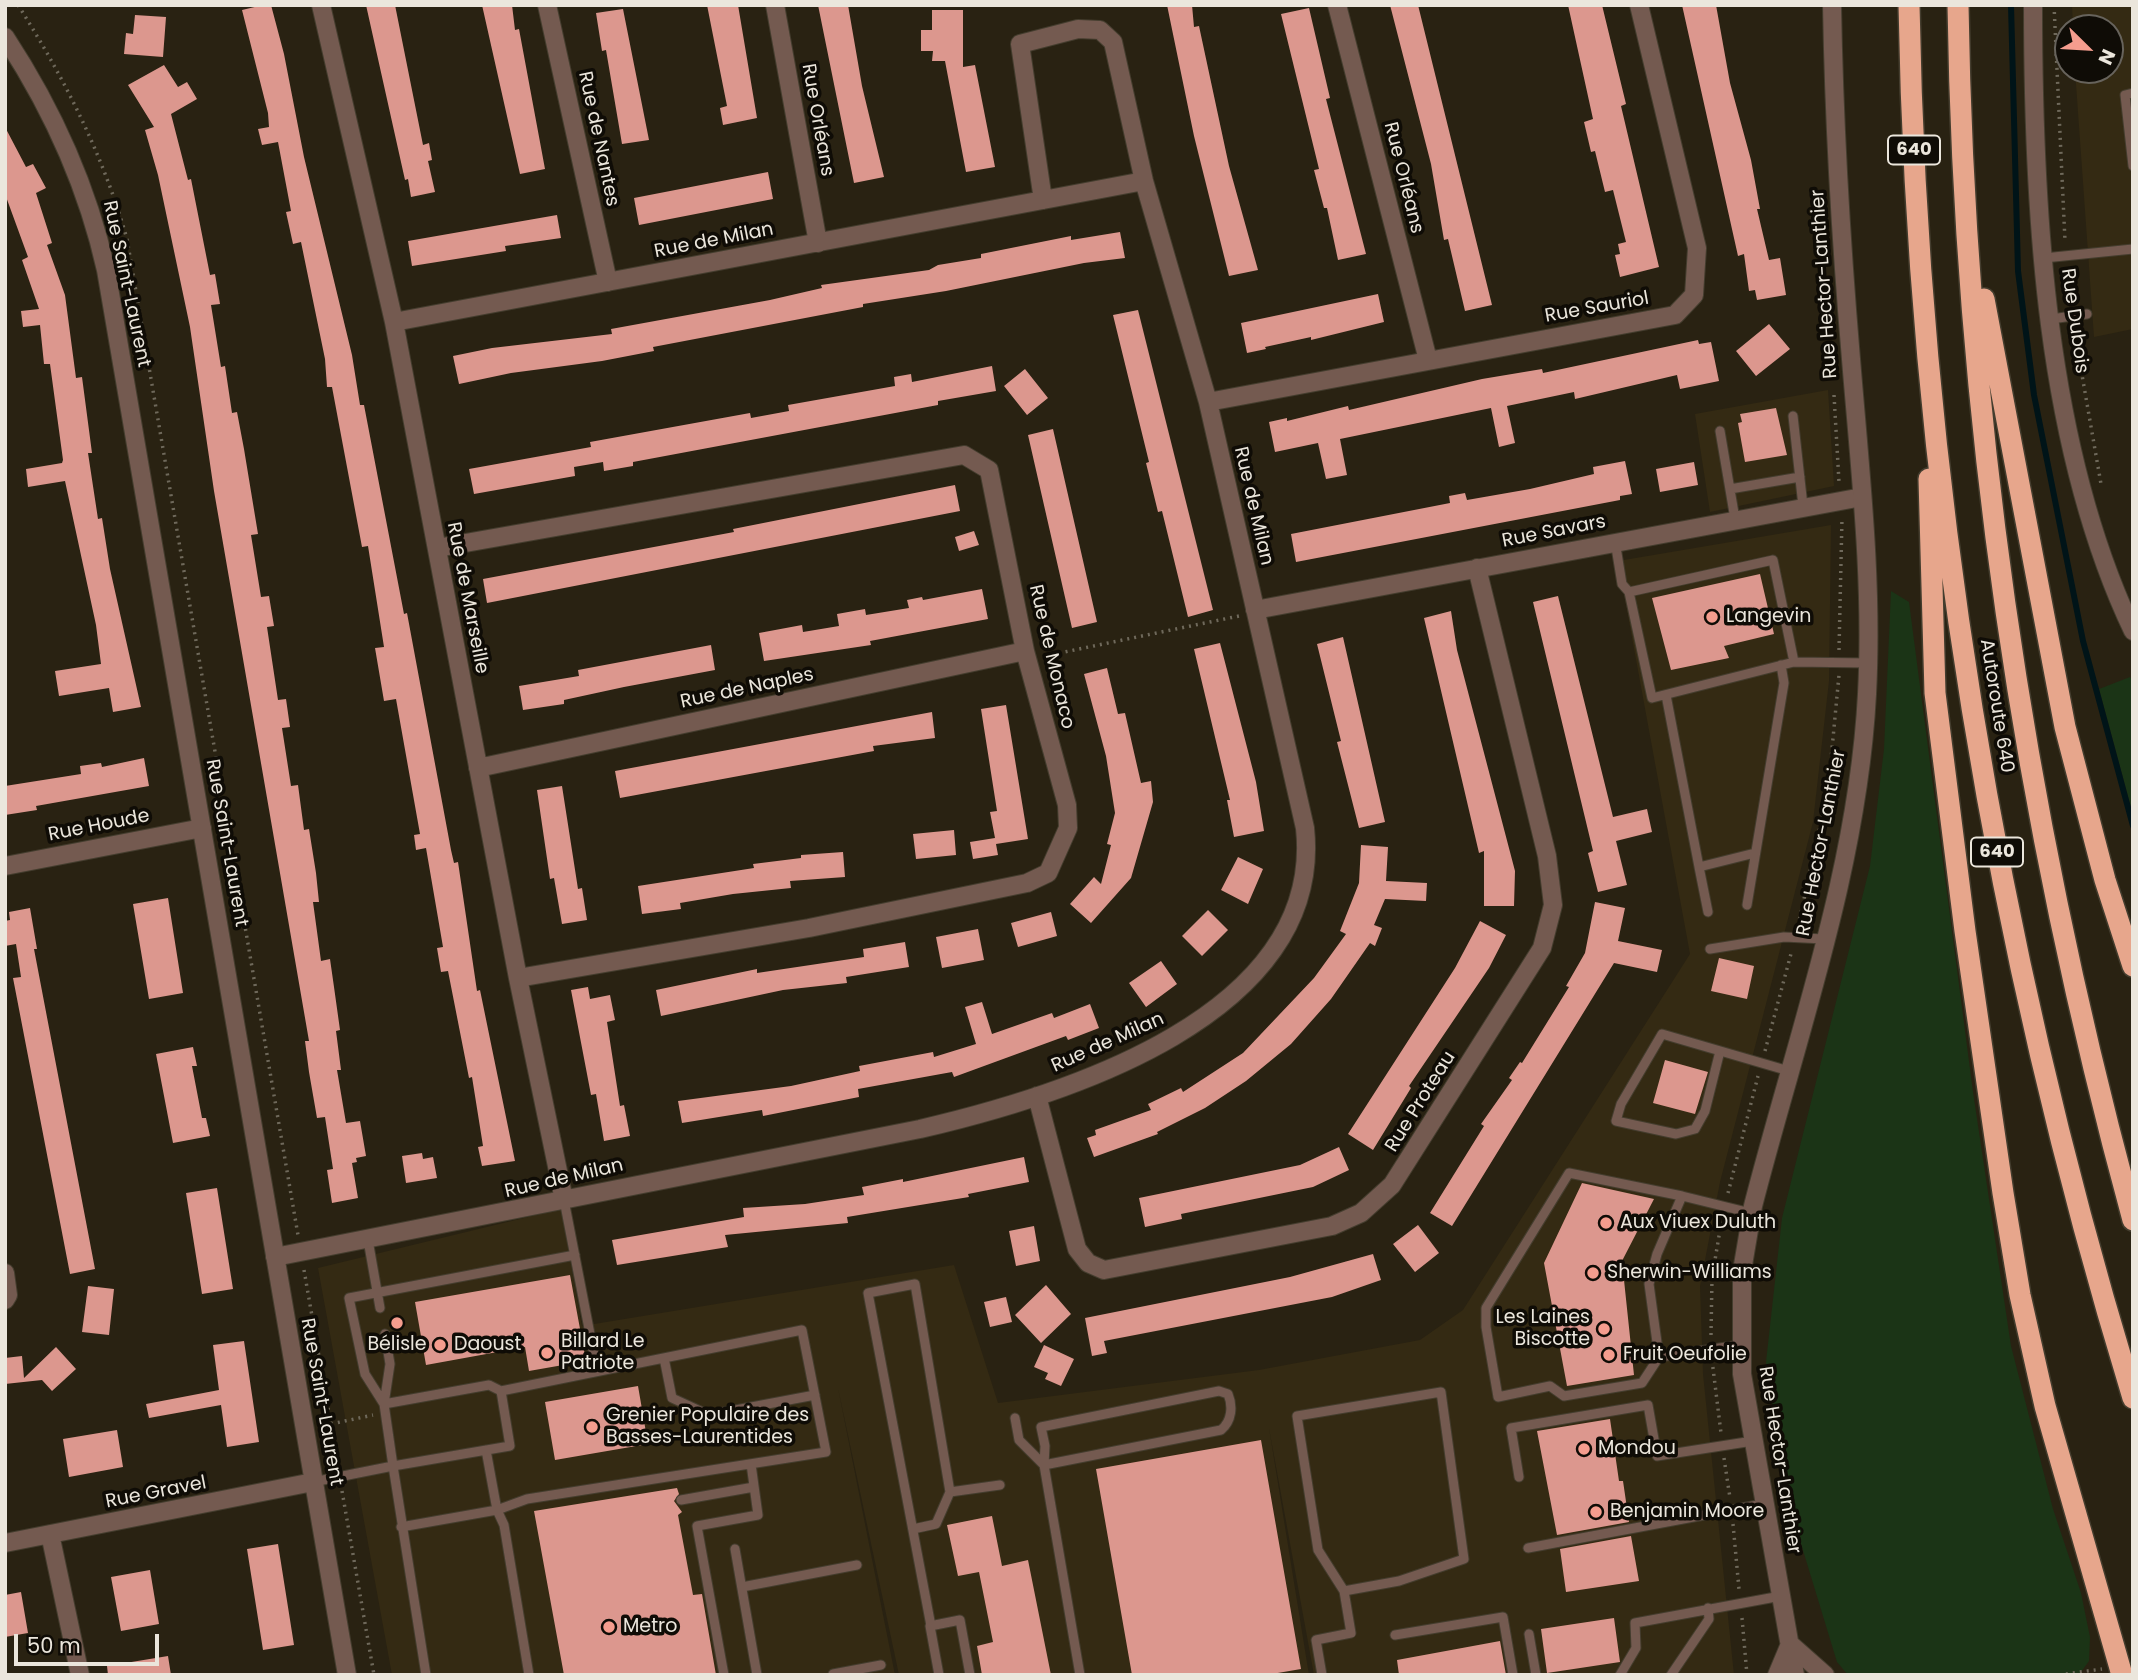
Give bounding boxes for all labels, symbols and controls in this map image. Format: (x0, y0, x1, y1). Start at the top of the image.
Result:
north arrow (2054, 14, 2124, 84)
text: N (2092, 45, 2122, 69)
street label: Rue Orléans (796, 62, 838, 178)
street label: Rue de Nantes (573, 70, 623, 208)
street label: Rue Orléans (1378, 120, 1428, 236)
road number: 640 (1888, 135, 1940, 164)
street label: Rue Hector-Lanthier (1807, 189, 1843, 379)
street label: Rue Saint-Laurent (97, 199, 155, 369)
street label: Rue de Milan (652, 218, 776, 264)
street label: Rue Dubois (2055, 267, 2093, 375)
street label: Rue Sauriol (1543, 288, 1651, 328)
street label: Rue de Milan (1228, 444, 1278, 568)
street label: Rue Savars (1500, 511, 1608, 553)
street label: Rue de Marseille (441, 520, 493, 676)
street label: Rue de Monaco (1023, 583, 1079, 731)
place label: Langevin (1726, 606, 1811, 628)
marker: Langevin (1704, 609, 1720, 625)
street label: Autoroute 640 (1974, 637, 2018, 775)
street label: Rue de Naples (678, 664, 816, 714)
street label: Rue Hector-Lanthier (1793, 748, 1851, 938)
street label: Rue Saint-Laurent (200, 757, 252, 929)
street label: Rue Houde (46, 805, 152, 847)
road number: 640 (1971, 838, 2023, 866)
street label: Rue de Milan (1048, 1008, 1168, 1078)
street label: Rue Proteau (1381, 1047, 1461, 1157)
street label: Rue de Milan (502, 1154, 626, 1204)
place label: Aux Viuex Duluth (1620, 1212, 1776, 1234)
marker: Aux Viuex Duluth (1598, 1215, 1614, 1231)
place label: Sherwin-Williams (1607, 1262, 1772, 1284)
marker: Sherwin-Williams (1585, 1265, 1601, 1281)
place label: Les Laines Biscotte (1495, 1307, 1590, 1351)
marker: Bélisle (389, 1315, 405, 1331)
street label: Rue Saint-Laurent (295, 1316, 347, 1488)
marker: Les Laines Biscotte (1596, 1321, 1612, 1337)
place label: Billard Le Patriote (561, 1331, 645, 1375)
place label: Bélisle (367, 1334, 427, 1356)
place label: Daoust (454, 1334, 521, 1356)
marker: Daoust (432, 1337, 448, 1353)
place label: Fruit Oeufolie (1623, 1344, 1747, 1366)
marker: Billard Le Patriote (539, 1345, 555, 1361)
marker: Fruit Oeufolie (1601, 1347, 1617, 1363)
street label: Rue Hector-Lanthier (1753, 1365, 1805, 1555)
place label: Grenier Populaire des Basses-Laurentides (606, 1405, 809, 1449)
marker: Grenier Populaire des Basses-Laurentides (584, 1419, 600, 1435)
place label: Mondou (1598, 1438, 1676, 1460)
marker: Mondou (1576, 1441, 1592, 1457)
street label: Rue Gravel (104, 1472, 208, 1514)
place label: Benjamin Moore (1610, 1501, 1764, 1523)
marker: Benjamin Moore (1588, 1504, 1604, 1520)
place label: Metro (623, 1616, 677, 1638)
marker: Metro (601, 1619, 617, 1635)
scale bar (18, 1620, 163, 1664)
text: 50 m (27, 1631, 81, 1660)

